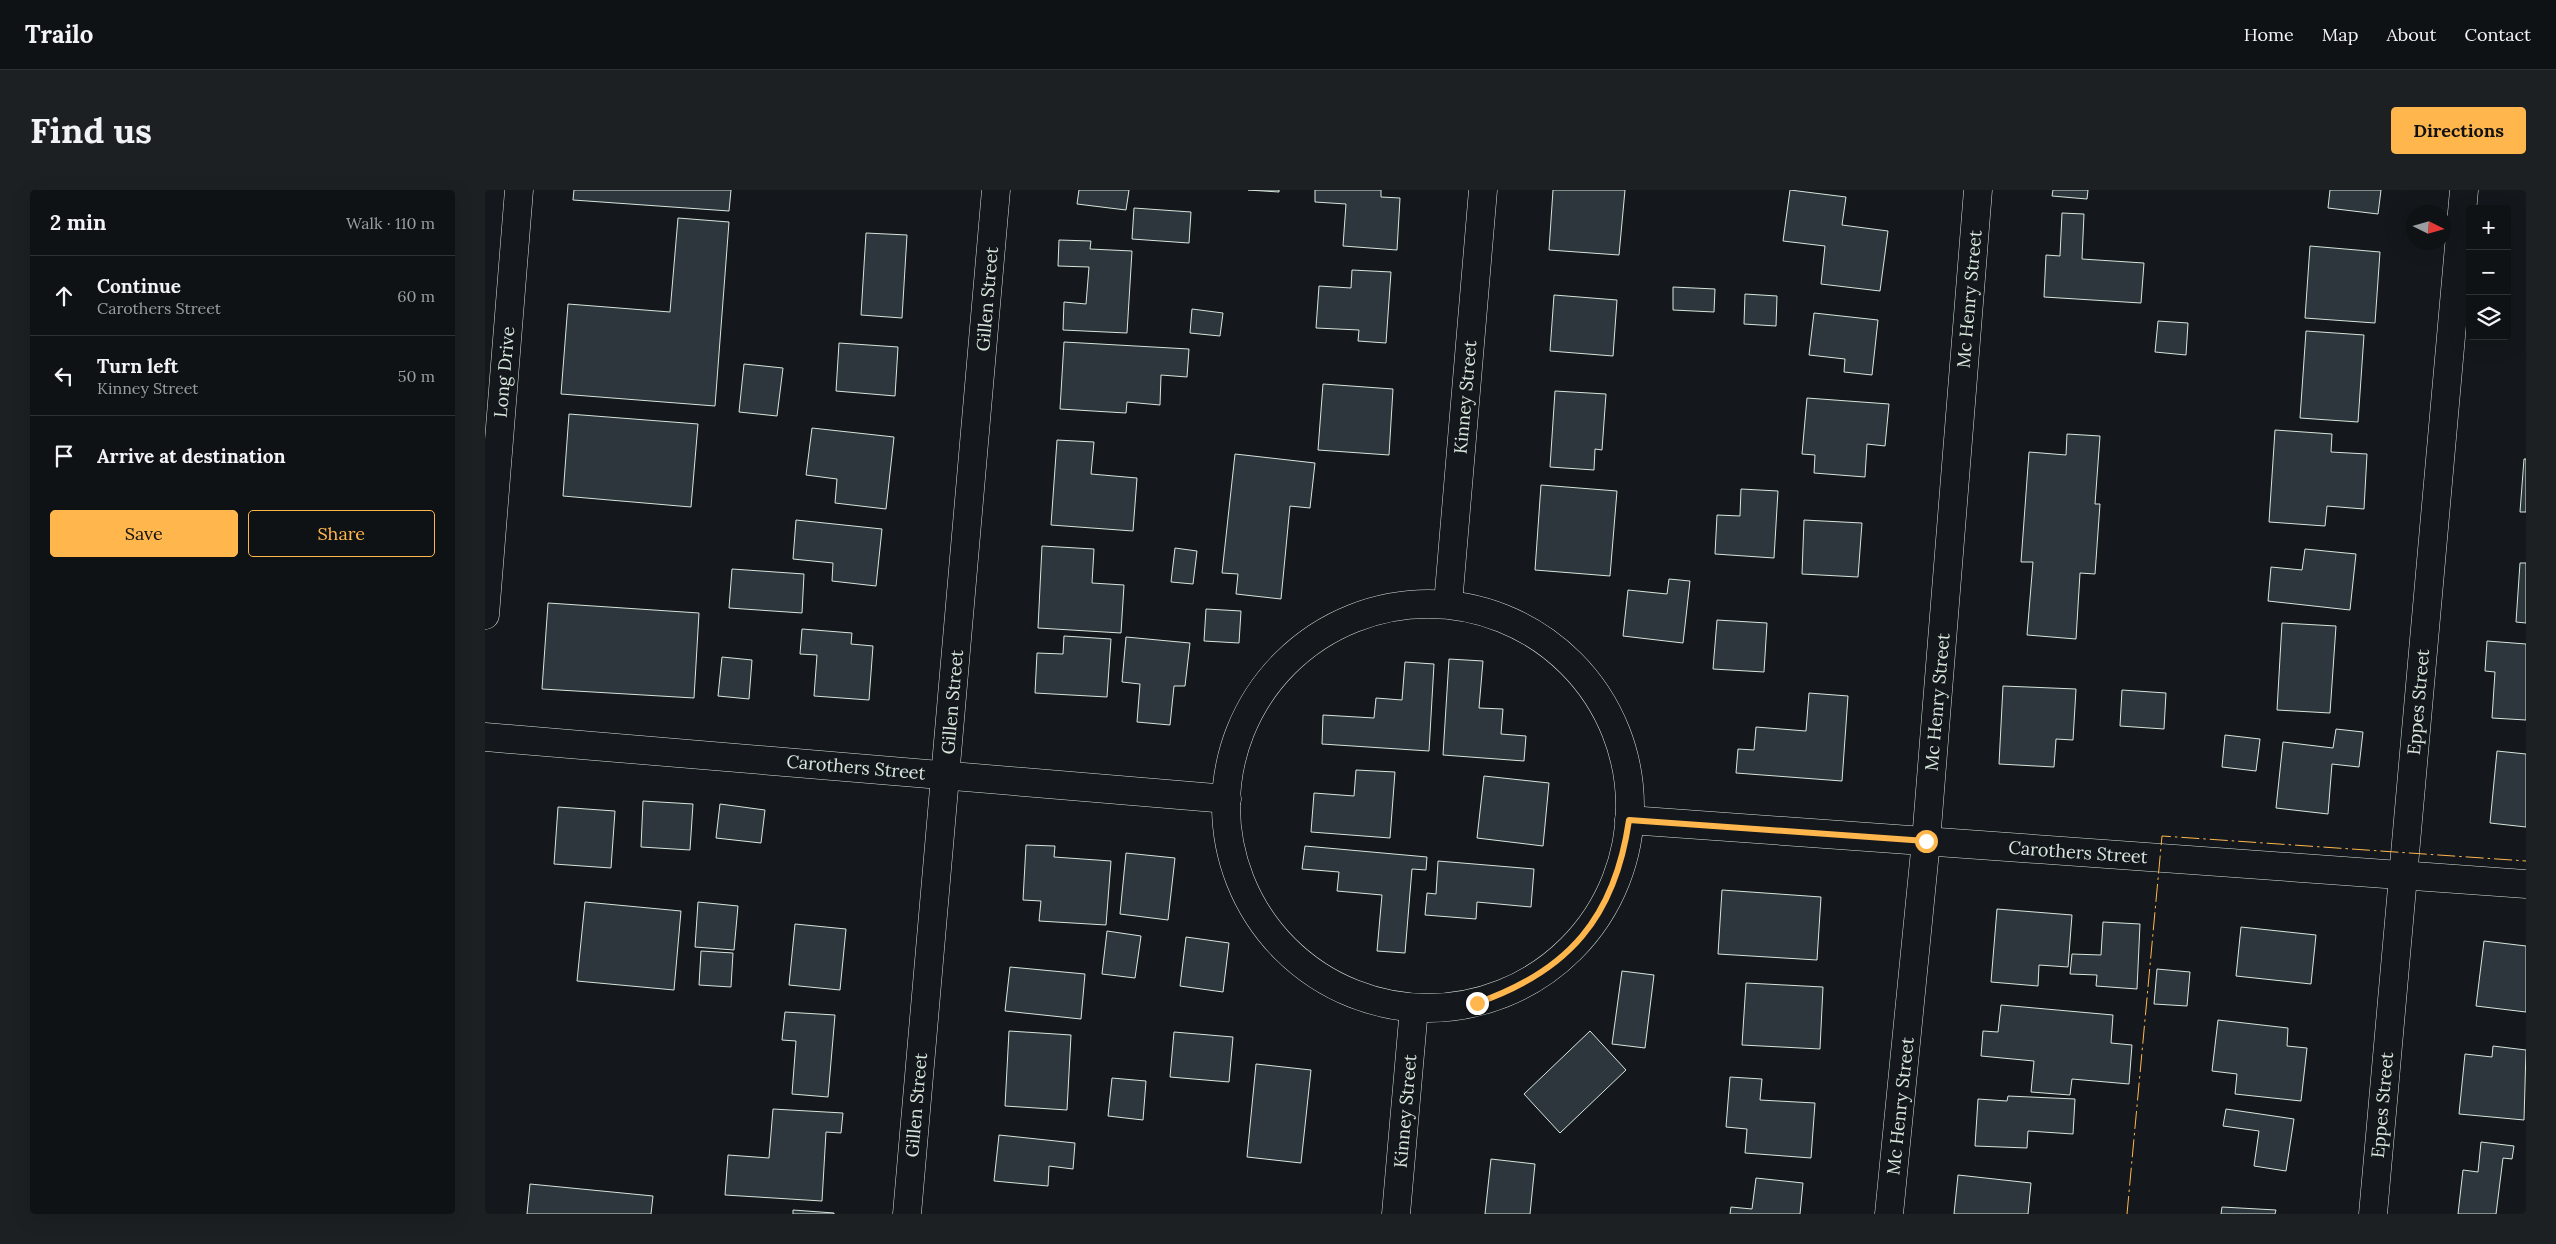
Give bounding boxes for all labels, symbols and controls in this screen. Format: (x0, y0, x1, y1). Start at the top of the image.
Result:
text: Trailo (25, 19, 93, 50)
text: Home (2244, 23, 2294, 46)
text: Map (2322, 23, 2358, 46)
text: About (2386, 23, 2436, 46)
text: Contact (2464, 23, 2531, 46)
button: Directions (2391, 107, 2526, 154)
text: Find us (30, 108, 152, 153)
north arrow (2406, 205, 2451, 250)
map controls (2466, 205, 2511, 340)
button: + (2466, 205, 2511, 250)
text: 2 min (50, 209, 106, 236)
text: Walk · 110 m (346, 213, 435, 233)
street label: Mc Henry Street (1952, 229, 1986, 369)
street label: Gillen Street (971, 246, 1003, 352)
button: − (2466, 250, 2511, 295)
text: Continue (97, 274, 181, 298)
icon: ahead (50, 282, 78, 310)
text: 60 m (397, 286, 435, 306)
button: layers (2466, 295, 2511, 340)
text: Carothers Street (97, 298, 221, 318)
street label: Long Drive (489, 325, 519, 419)
street label: Kinney Street (1449, 339, 1481, 455)
text: Turn left (97, 354, 178, 378)
icon: left (50, 362, 78, 390)
text: 50 m (398, 366, 435, 386)
text: Kinney Street (97, 378, 198, 398)
icon: arrive (50, 442, 78, 470)
text: Arrive at destination (97, 444, 286, 468)
button: Save (50, 510, 238, 557)
button: Share (248, 510, 435, 557)
street label: Mc Henry Street (1920, 632, 1954, 772)
street label: Eppes Street (2402, 648, 2434, 756)
street label: Gillen Street (936, 649, 968, 755)
street label: Carothers Street (786, 749, 926, 785)
route start (1915, 830, 1938, 853)
street label: Carothers Street (2008, 836, 2148, 868)
route end (1466, 992, 1489, 1015)
street label: Mc Henry Street (1881, 1036, 1919, 1176)
street label: Eppes Street (2366, 1051, 2398, 1159)
street label: Gillen Street (900, 1052, 932, 1158)
street label: Kinney Street (1389, 1053, 1421, 1169)

